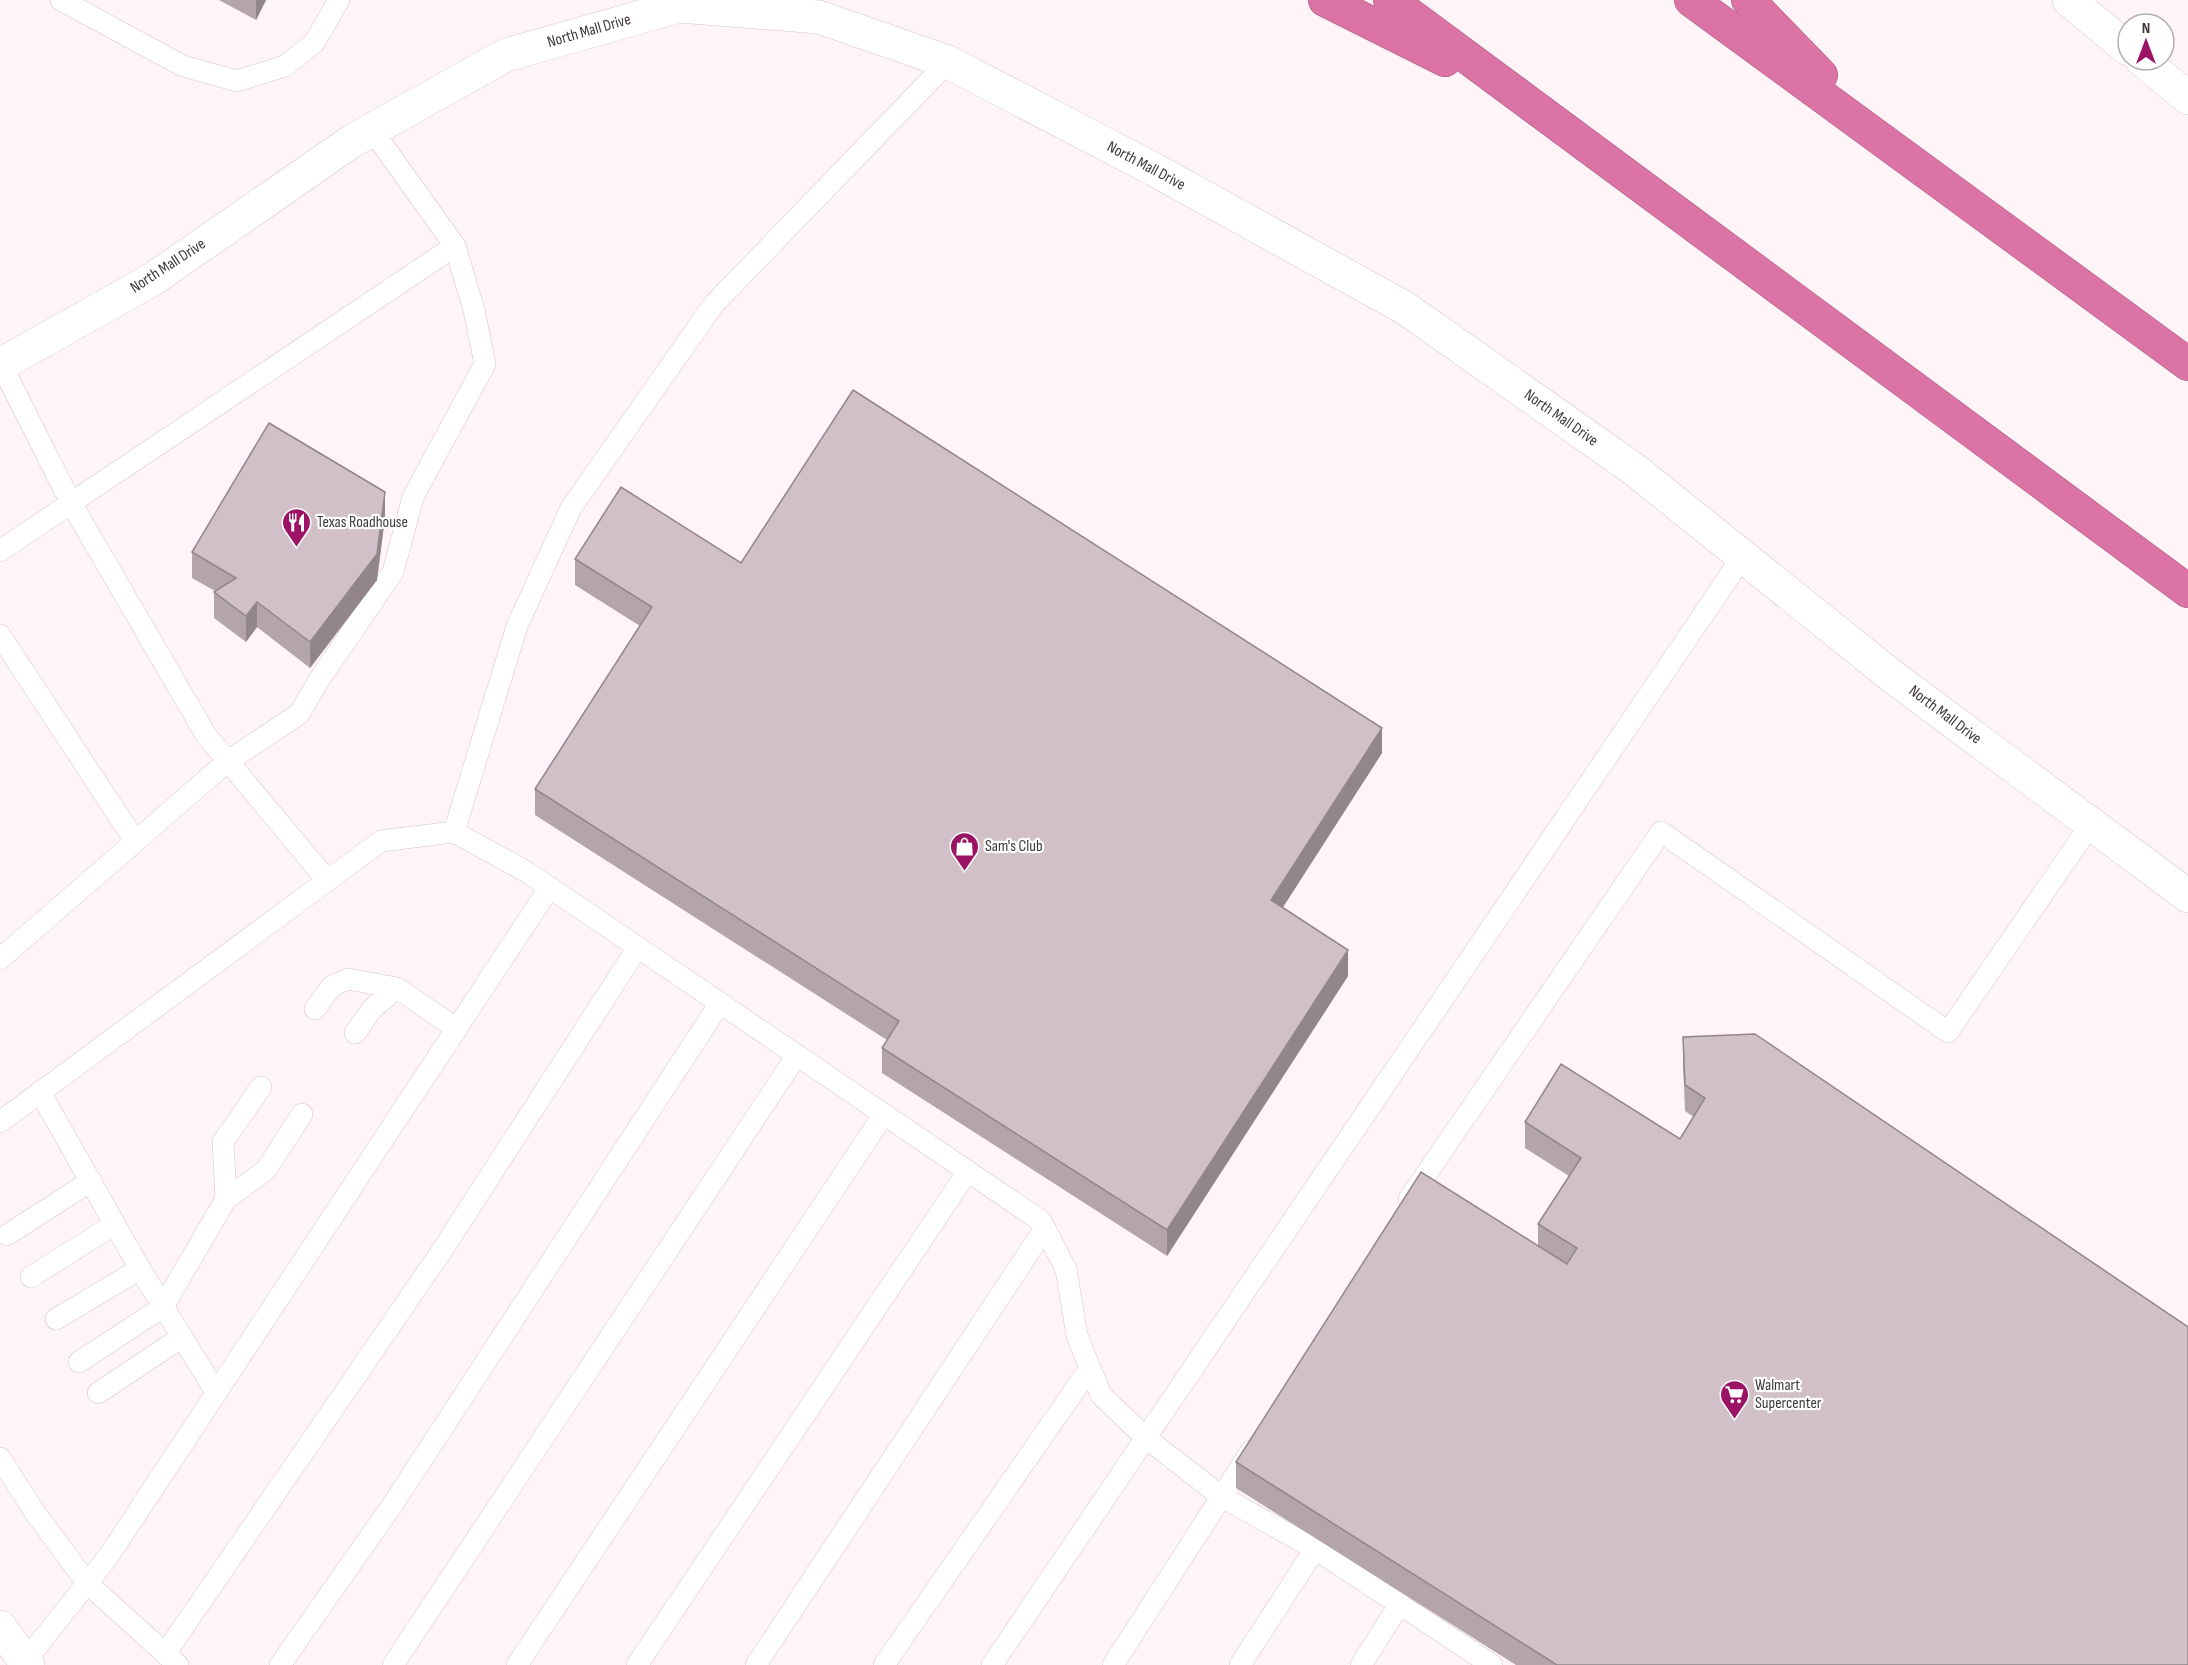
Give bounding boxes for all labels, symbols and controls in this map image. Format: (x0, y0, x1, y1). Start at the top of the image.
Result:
street label: North Mall Drive (545, 10, 633, 52)
north arrow (2116, 12, 2176, 72)
text: N (2142, 19, 2150, 38)
street label: North Mall Drive (1104, 137, 1188, 195)
street label: North Mall Drive (127, 235, 209, 297)
street label: North Mall Drive (1520, 386, 1602, 450)
restaurant icon: Texas Roadhouse (280, 506, 312, 548)
place label: Texas Roadhouse (317, 513, 408, 532)
street label: North Mall Drive (1905, 682, 1985, 748)
shop icon: Sam's Club (948, 830, 980, 872)
place label: Sam's Club (985, 837, 1043, 856)
place label: Walmart Supercenter (1755, 1376, 1822, 1413)
supermarket icon: Walmart Supercenter (1718, 1378, 1750, 1420)

